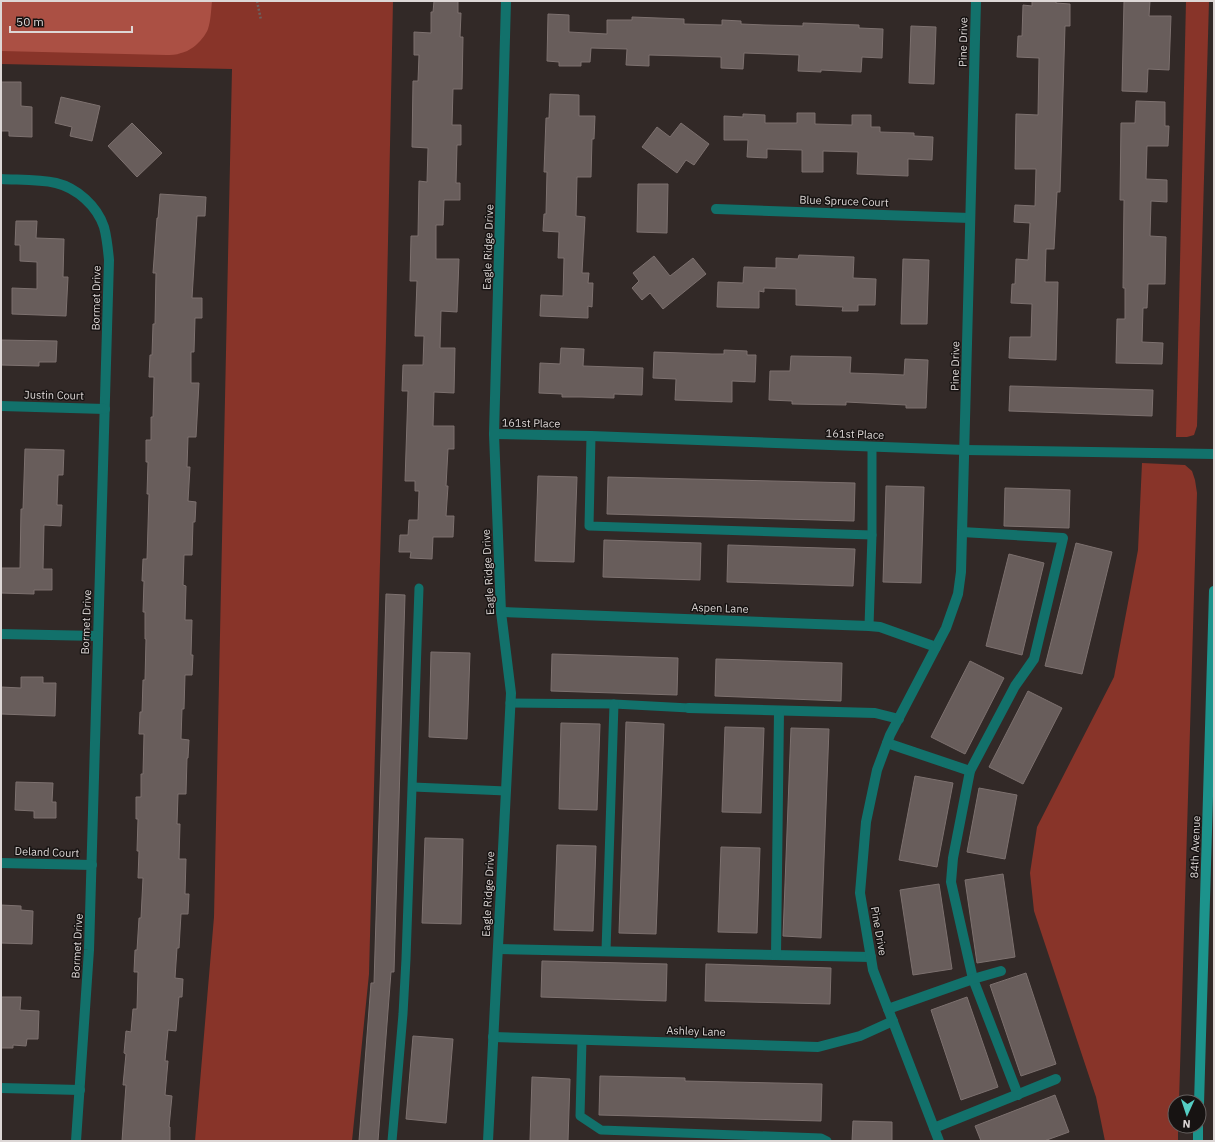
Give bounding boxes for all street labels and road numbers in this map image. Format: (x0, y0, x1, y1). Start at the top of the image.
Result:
street label: Pine Drive (956, 17, 970, 67)
street label: Blue Spruce Court (799, 192, 889, 210)
street label: Eagle Ridge Drive (480, 204, 496, 290)
street label: Bormet Drive (88, 265, 104, 331)
street label: Pine Drive (948, 341, 962, 391)
street label: Justin Court (24, 387, 84, 403)
street label: 161st Place (502, 415, 560, 431)
street label: 161st Place (825, 426, 885, 442)
street label: Eagle Ridge Drive (479, 529, 497, 615)
street label: Bormet Drive (78, 589, 94, 655)
street label: Aspen Lane (691, 600, 749, 616)
street label: 84th Avenue (1187, 815, 1203, 879)
street label: Deland Court (14, 844, 80, 860)
street label: Eagle Ridge Drive (479, 851, 497, 937)
street label: Pine Drive (868, 905, 890, 957)
street label: Bormet Drive (68, 913, 86, 979)
street label: Ashley Lane (666, 1023, 726, 1039)

